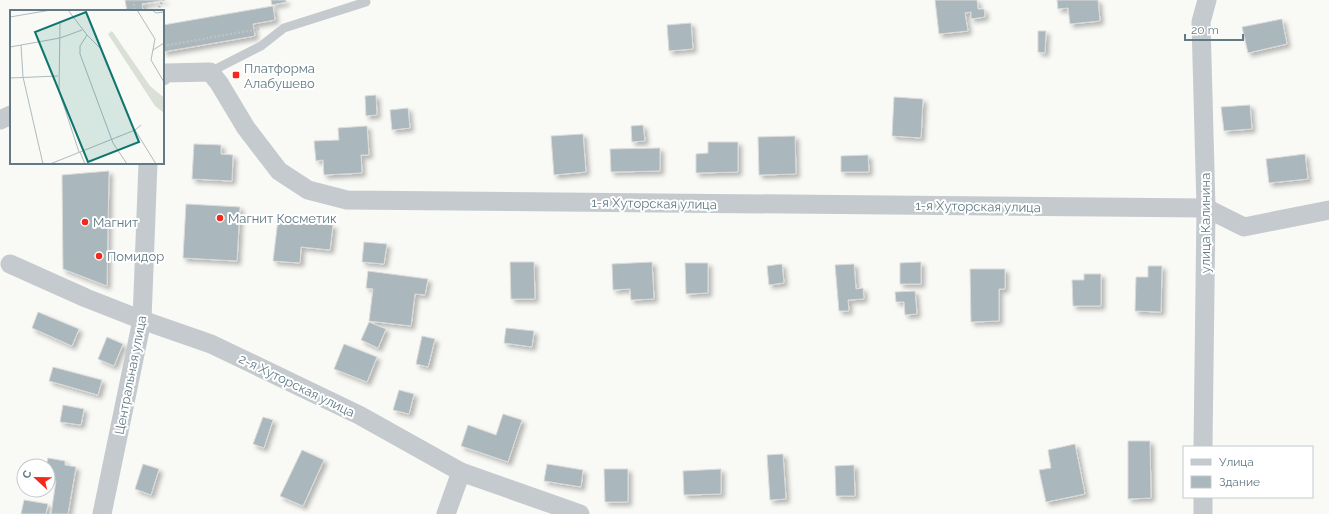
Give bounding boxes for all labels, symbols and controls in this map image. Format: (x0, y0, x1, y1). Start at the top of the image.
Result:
inset map (10, 10, 164, 164)
scale bar (1185, 16, 1243, 42)
text: 20 m (1191, 23, 1219, 37)
place label: Платформа Алабушево (244, 61, 315, 91)
marker: Платформа Алабушево (231, 70, 241, 80)
street label: улица Калинина (1198, 173, 1213, 273)
street label: 1-я Хуторская улица (591, 195, 717, 212)
street label: 1-я Хуторская улица (915, 198, 1041, 215)
place label: Магнит Косметик (228, 211, 337, 226)
marker: Магнит Косметик (215, 213, 225, 223)
place label: Магнит (93, 215, 138, 230)
marker: Магнит (80, 217, 90, 227)
place label: Помидор (107, 249, 164, 264)
marker: Помидор (94, 251, 104, 261)
street label: Центральная улица (112, 314, 149, 436)
street label: 2-я Хуторская улица (236, 351, 357, 420)
legend (1183, 446, 1313, 498)
text: Улица (1219, 455, 1254, 469)
north arrow (16, 458, 56, 498)
text: С (20, 468, 35, 480)
text: Здание (1219, 475, 1260, 489)

